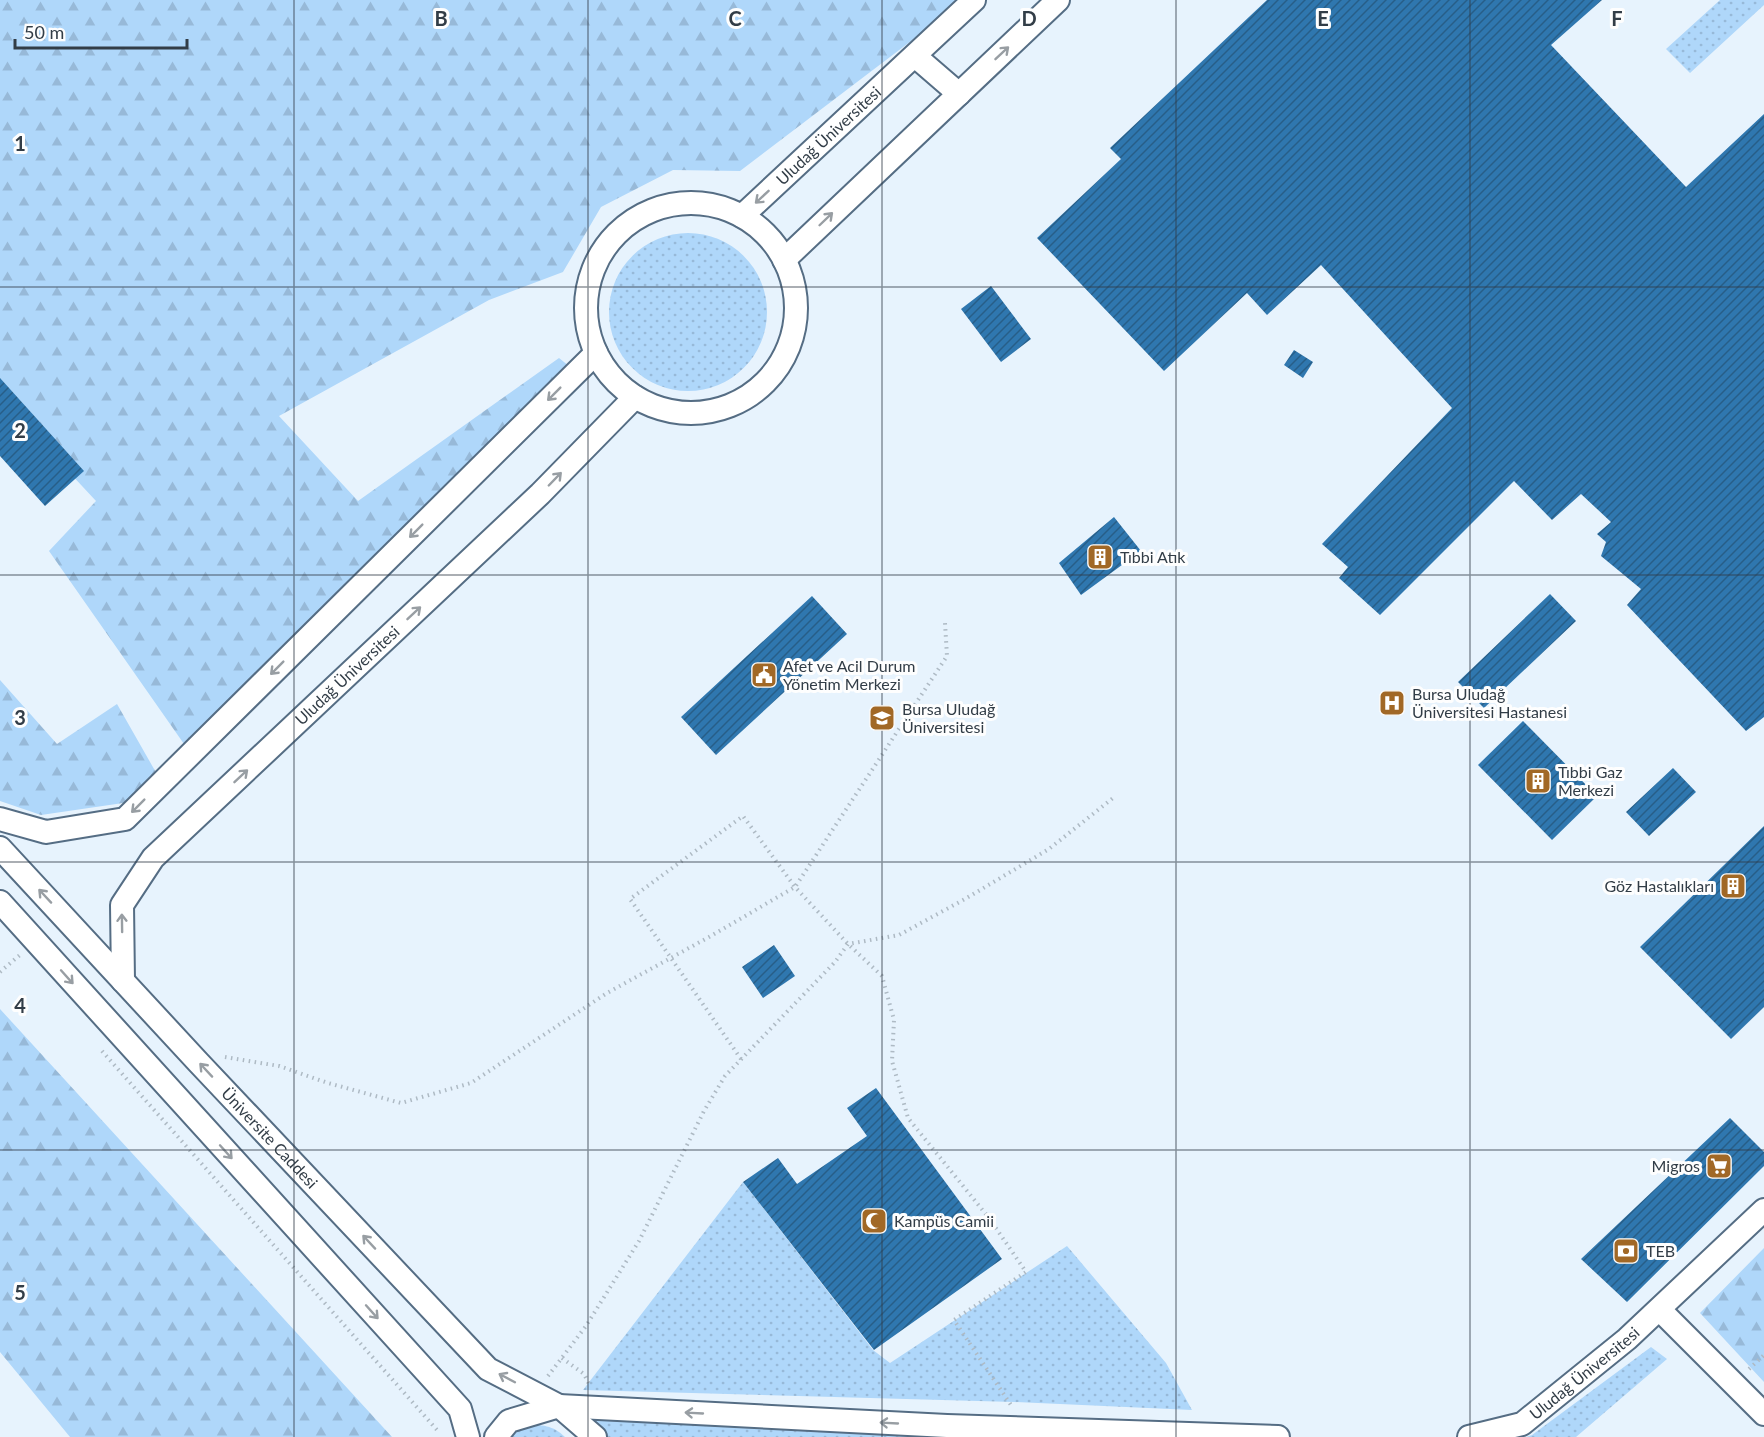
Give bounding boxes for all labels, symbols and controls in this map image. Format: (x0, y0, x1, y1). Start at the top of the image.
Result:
text: B (434, 6, 448, 30)
text: C (728, 6, 742, 30)
text: D (1021, 6, 1037, 30)
text: E (1317, 6, 1329, 30)
text: F (1611, 6, 1623, 30)
scale bar (15, 12, 188, 50)
text: 50 m (24, 21, 64, 43)
one-way arrow (994, 46, 1009, 61)
street label: Uludağ Üniversitesi (772, 82, 884, 189)
text: 1 (14, 131, 26, 155)
one-way arrow (755, 190, 770, 204)
one-way arrow (818, 212, 833, 226)
one-way arrow (547, 387, 562, 402)
text: 2 (14, 418, 26, 442)
one-way arrow (548, 471, 562, 486)
one-way arrow (408, 524, 423, 539)
building icon: Tıbbi Atık (1085, 542, 1115, 572)
place label: Tıbbi Atık (1120, 547, 1186, 566)
one-way arrow (406, 606, 421, 620)
street label: Uludağ Üniversitesi (291, 621, 403, 728)
place label: Afet ve Acil Durum Yönetim Merkezi (783, 656, 916, 693)
public building icon: Afet ve Acil Durum Yönetim Merkezi (749, 660, 779, 690)
one-way arrow (269, 661, 284, 676)
place label: Bursa Uludağ Üniversitesi Hastanesi (1412, 684, 1567, 721)
hospital icon: Bursa Uludağ Üniversitesi Hastanesi (1377, 688, 1407, 718)
place label: Bursa Uludağ Üniversitesi (902, 699, 995, 736)
school or university icon: Bursa Uludağ Üniversitesi (867, 703, 897, 733)
text: 3 (14, 705, 26, 729)
place label: Tıbbi Gaz Merkezi (1558, 762, 1622, 799)
building icon: Tıbbi Gaz Merkezi (1523, 766, 1553, 796)
one-way arrow (233, 769, 248, 783)
one-way arrow (131, 798, 146, 813)
building icon: Göz Hastalıkları (1718, 871, 1748, 901)
place label: Göz Hastalıkları (1604, 876, 1714, 895)
one-way arrow (37, 889, 52, 904)
one-way arrow (116, 913, 128, 933)
one-way arrow (60, 969, 74, 984)
text: 4 (14, 993, 26, 1017)
one-way arrow (198, 1063, 213, 1078)
street label: Üniversite Caddesi (218, 1083, 322, 1192)
one-way arrow (219, 1144, 233, 1159)
supermarket icon: Migros (1704, 1151, 1734, 1181)
place label: Migros (1652, 1156, 1700, 1175)
mosque icon: Kampüs Camii (859, 1206, 889, 1236)
place label: Kampüs Camii (894, 1211, 994, 1230)
one-way arrow (361, 1235, 376, 1250)
bank icon: TEB (1611, 1236, 1641, 1266)
place label: TEB (1646, 1241, 1675, 1260)
text: 5 (14, 1280, 26, 1304)
one-way arrow (365, 1304, 379, 1319)
street label: Uludağ Üniversitesi (1525, 1323, 1643, 1423)
one-way arrow (498, 1372, 516, 1384)
one-way arrow (685, 1407, 705, 1418)
one-way arrow (880, 1417, 900, 1428)

